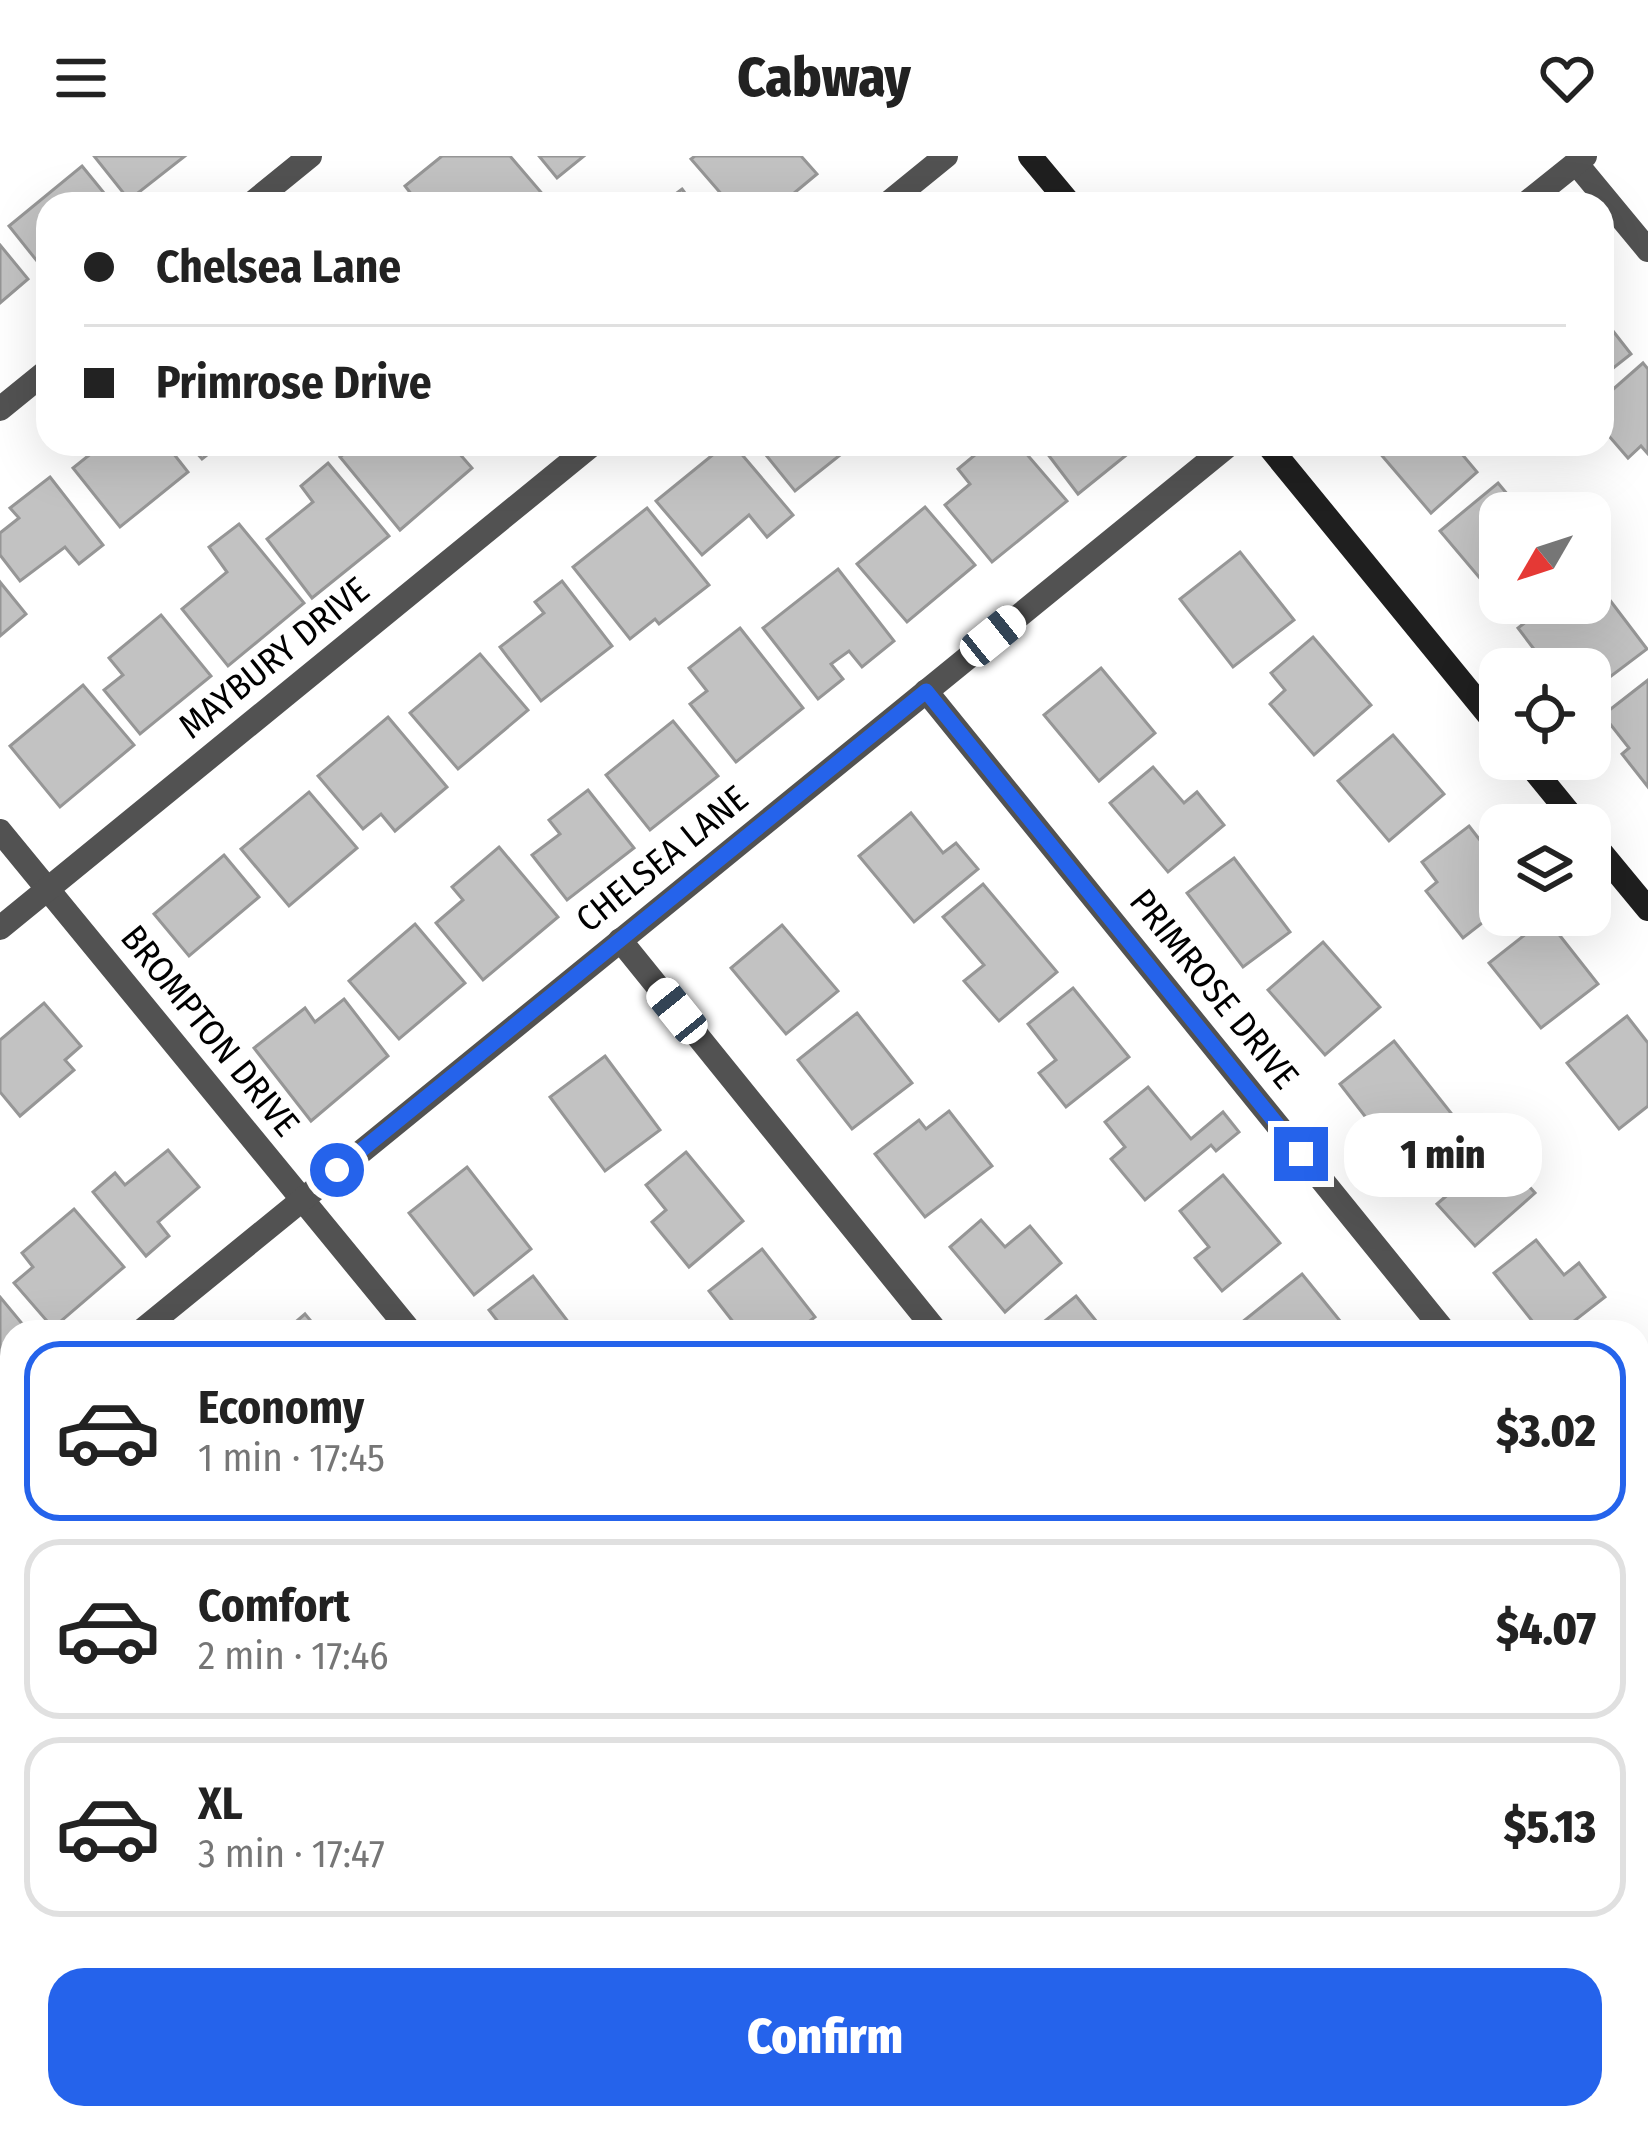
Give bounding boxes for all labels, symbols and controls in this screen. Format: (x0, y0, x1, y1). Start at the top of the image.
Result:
icon: menu (48, 45, 114, 111)
icon: heart (1534, 45, 1600, 111)
text: Cabway (737, 46, 911, 110)
text: Chelsea Lane (156, 240, 401, 294)
text: Primrose Drive (156, 356, 432, 410)
north arrow (1479, 492, 1611, 624)
map controls (1479, 492, 1611, 936)
street label: MAYBURY DRIVE (170, 568, 378, 748)
car (954, 599, 1032, 673)
button: locate (1479, 648, 1611, 780)
street label: CHELSEA LANE (567, 776, 757, 942)
button: layers (1479, 804, 1611, 936)
street label: PRIMROSE DRIVE (1120, 880, 1308, 1098)
street label: BROMPTON DRIVE (112, 917, 308, 1145)
car (640, 972, 714, 1050)
callout: 1 min (1343, 1112, 1541, 1196)
route end (1274, 1127, 1328, 1181)
text: 1 min (1401, 1132, 1485, 1178)
route start (310, 1143, 364, 1197)
icon: car (54, 1377, 162, 1485)
text: Economy (198, 1381, 364, 1435)
text: $3.02 (1496, 1404, 1596, 1458)
text: 1 min · 17:45 (198, 1435, 385, 1481)
icon: car (54, 1575, 162, 1683)
text: Comfort (198, 1579, 350, 1633)
text: $4.07 (1496, 1602, 1596, 1656)
text: 2 min · 17:46 (198, 1633, 389, 1679)
icon: car (54, 1773, 162, 1881)
text: XL (198, 1777, 243, 1831)
text: $5.13 (1504, 1800, 1596, 1854)
text: 3 min · 17:47 (198, 1831, 385, 1877)
button: Confirm (48, 1968, 1602, 2106)

